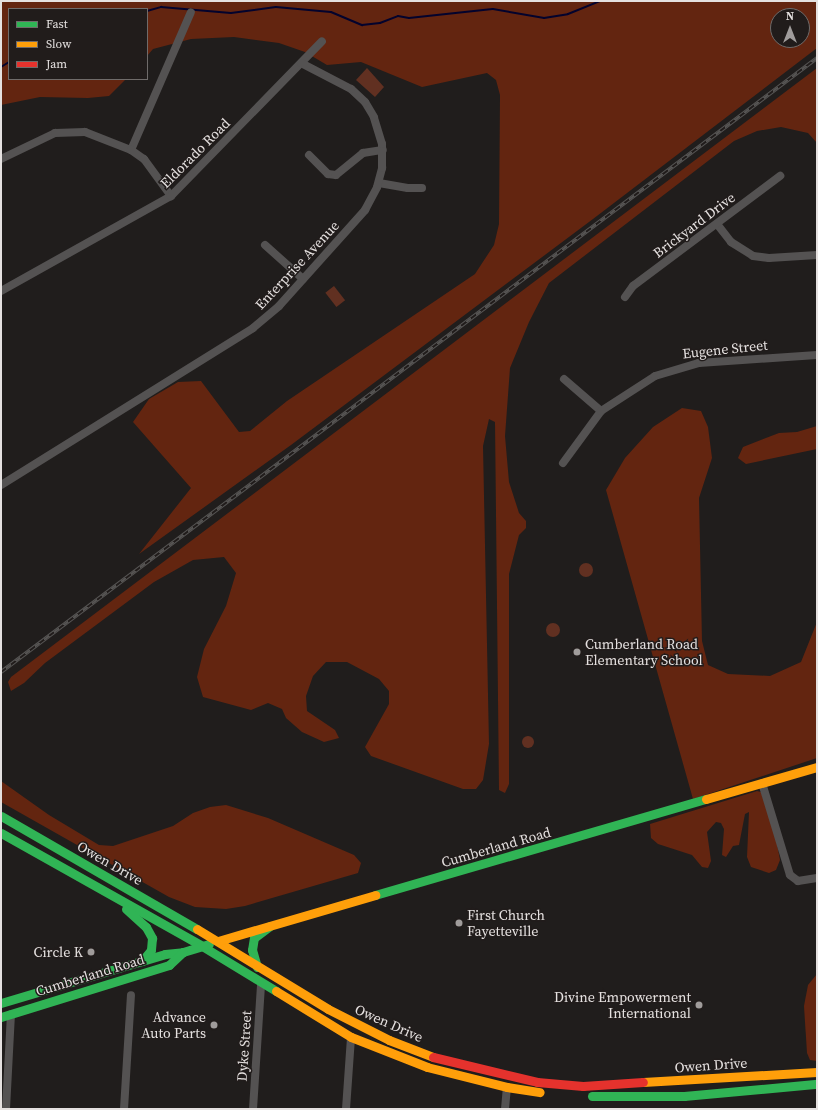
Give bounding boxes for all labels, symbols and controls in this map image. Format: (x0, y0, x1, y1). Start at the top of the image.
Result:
legend (8, 8, 148, 80)
north arrow (770, 8, 810, 48)
text: N (786, 9, 794, 24)
text: Fast (46, 16, 68, 32)
text: Slow (46, 36, 71, 52)
text: Jam (46, 56, 67, 72)
street label: Eldorado Road (157, 115, 233, 191)
street label: Brickyard Drive (650, 189, 738, 261)
street label: Enterprise Avenue (252, 217, 342, 313)
street label: Eugene Street (682, 336, 768, 362)
place label: Cumberland Road Elementary School (585, 636, 703, 668)
marker: Cumberland Road Elementary School (572, 647, 582, 657)
street label: Cumberland Road (439, 823, 553, 871)
street label: Owen Drive (74, 837, 146, 889)
place label: First Church Fayetteville (467, 907, 545, 940)
marker: First Church Fayetteville (454, 918, 464, 928)
place label: Circle K (34, 944, 83, 960)
marker: Circle K (86, 947, 96, 957)
street label: Cumberland Road (34, 950, 146, 1000)
place label: Divine Empowerment International (554, 989, 691, 1022)
street label: Owen Drive (352, 1000, 426, 1046)
marker: Divine Empowerment International (694, 1000, 704, 1010)
place label: Advance Auto Parts (141, 1009, 206, 1042)
street label: Dyke Street (233, 1010, 255, 1082)
marker: Advance Auto Parts (209, 1020, 219, 1030)
street label: Owen Drive (674, 1054, 748, 1076)

